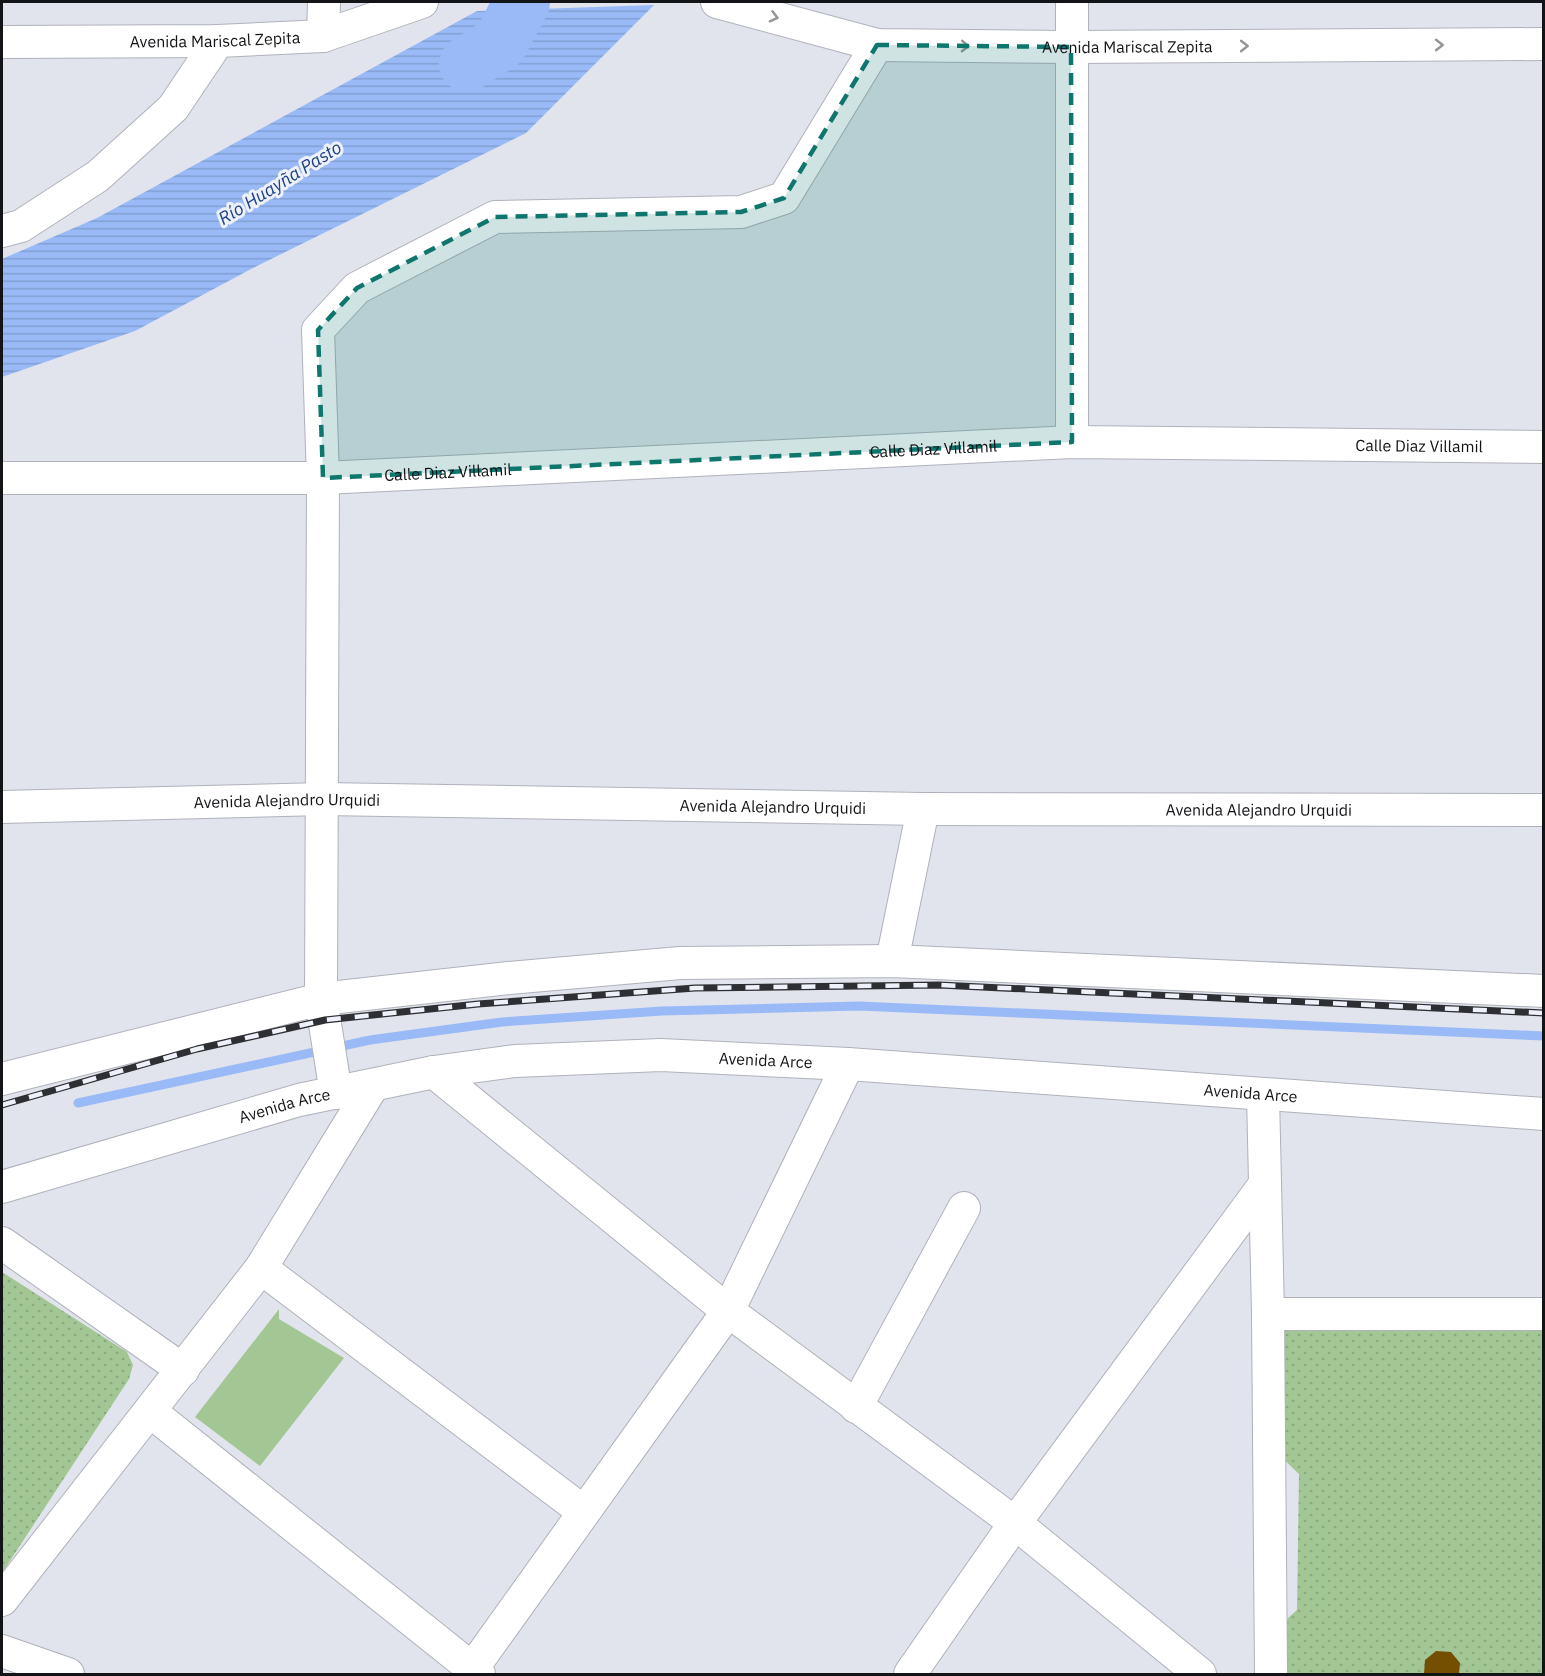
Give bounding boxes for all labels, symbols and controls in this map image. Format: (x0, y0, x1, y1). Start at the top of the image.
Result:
one-way arrow (768, 10, 779, 22)
street label: Avenida Mariscal Zepita (130, 27, 301, 51)
street label: Avenida Mariscal Zepita (1042, 36, 1213, 57)
one-way arrow (1434, 39, 1443, 51)
one-way arrow (960, 40, 969, 52)
one-way arrow (1239, 40, 1248, 52)
water label: Río Huayña Pasto (214, 135, 346, 230)
street label: Calle Diaz Villamil (1355, 435, 1483, 456)
street label: Calle Diaz Villamil (869, 436, 997, 462)
street label: Calle Diaz Villamil (384, 459, 512, 485)
street label: Avenida Alejandro Urquidi (193, 789, 380, 812)
street label: Avenida Alejandro Urquidi (679, 795, 866, 818)
street label: Avenida Alejandro Urquidi (1166, 799, 1352, 820)
street label: Avenida Arce (718, 1048, 813, 1072)
street label: Avenida Arce (1203, 1080, 1298, 1106)
street label: Avenida Arce (236, 1084, 332, 1127)

